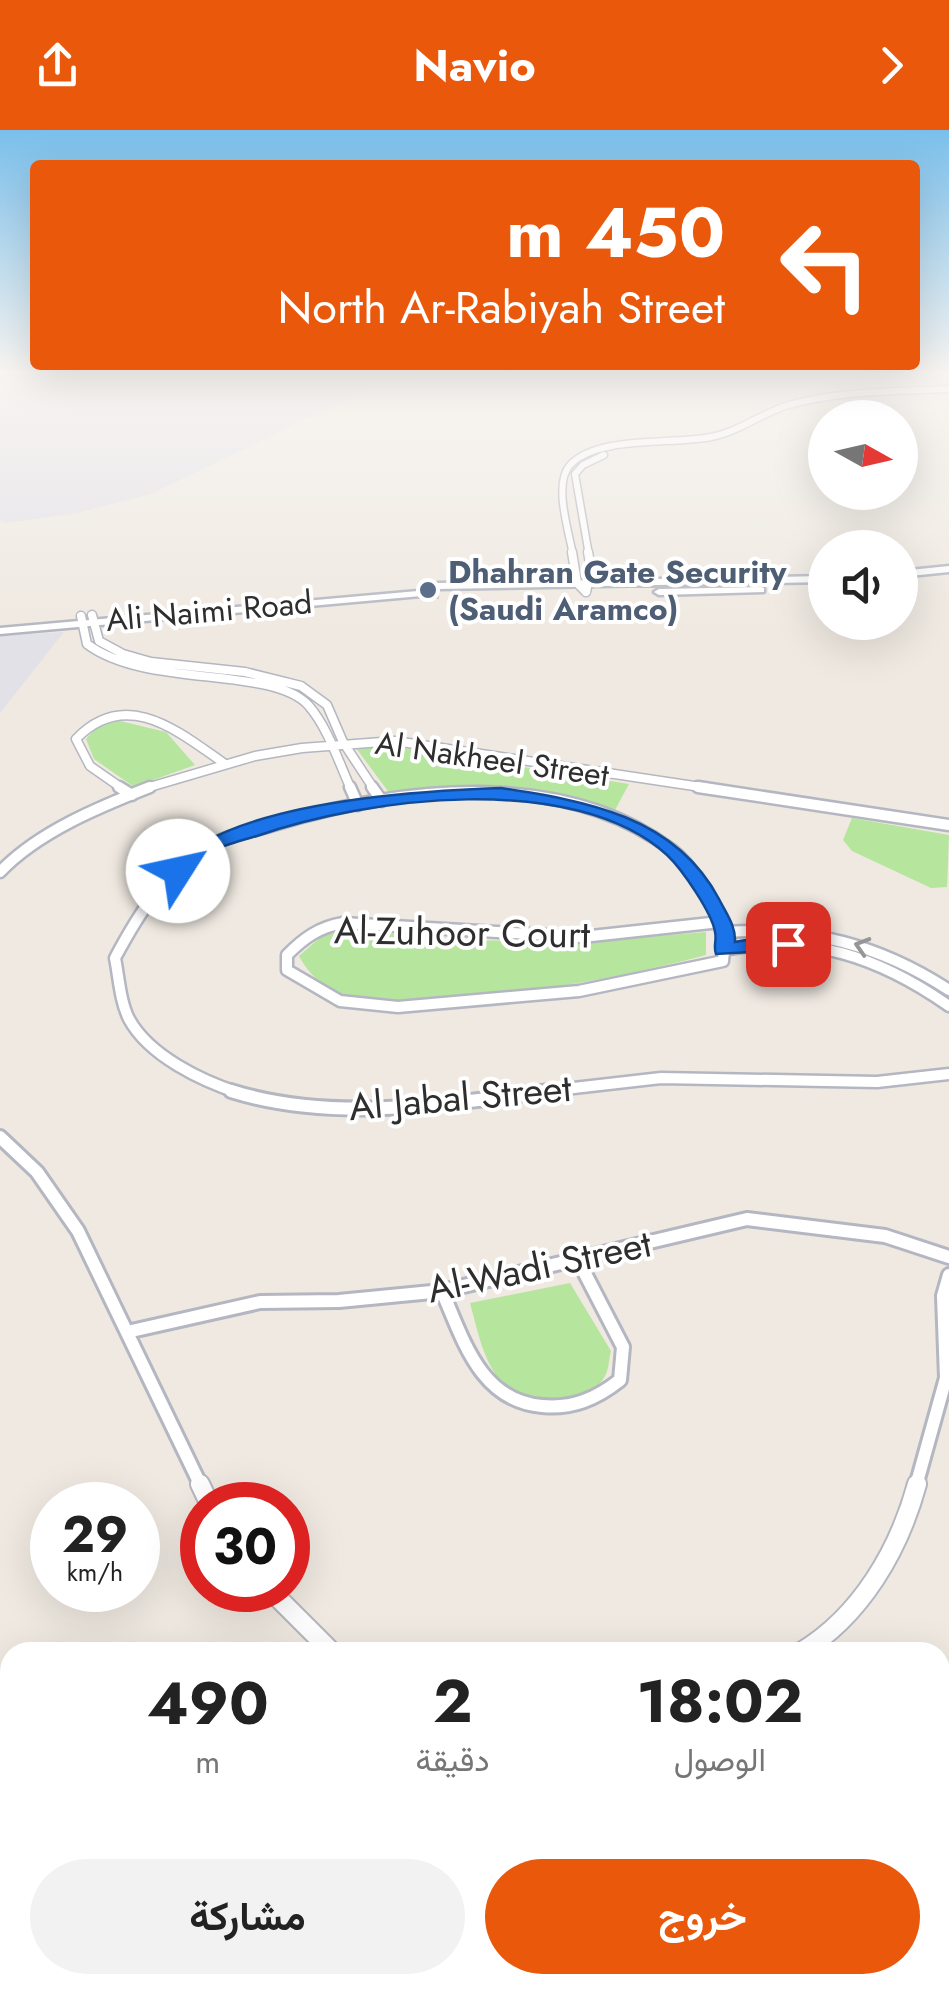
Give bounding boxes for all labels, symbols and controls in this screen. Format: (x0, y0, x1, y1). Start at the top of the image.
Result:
text: Navio (413, 33, 536, 98)
icon: share (30, 38, 85, 93)
icon: forward (864, 38, 919, 93)
text: 450 m (506, 182, 725, 283)
icon: left (760, 200, 890, 330)
text: North Ar-Rabiyah Street (277, 275, 725, 340)
north arrow (808, 400, 918, 510)
map controls (808, 400, 918, 640)
button: sound (808, 530, 918, 640)
place label: Dhahran Gate Security (Saudi Aramco) (448, 549, 787, 632)
street label: Ali Naimi Road (104, 579, 314, 643)
marker: Dhahran Gate Security (Saudi Aramco) (417, 579, 439, 601)
street label: Al Nakheel Street (372, 720, 612, 798)
position arrow (126, 819, 230, 923)
street label: Al-Zuhoor Court (333, 902, 591, 962)
pin (746, 902, 831, 987)
icon: arrive (761, 917, 816, 972)
one-way arrow (855, 937, 872, 958)
street label: Al Jabal Street (346, 1060, 574, 1134)
street label: Al-Wadi Street (422, 1215, 656, 1317)
speed limit sign: 30 (180, 1482, 310, 1612)
text: 29 (62, 1498, 128, 1571)
text: km/h (67, 1554, 123, 1590)
text: 2 (433, 1658, 472, 1745)
text: 18:02 (637, 1658, 803, 1745)
text: 490 (147, 1660, 269, 1747)
text: دقيقة (416, 1737, 490, 1783)
text: الوصول (674, 1737, 766, 1783)
text: m (195, 1739, 220, 1785)
button: مشاركة (30, 1859, 465, 1974)
button: خروج (485, 1859, 920, 1974)

